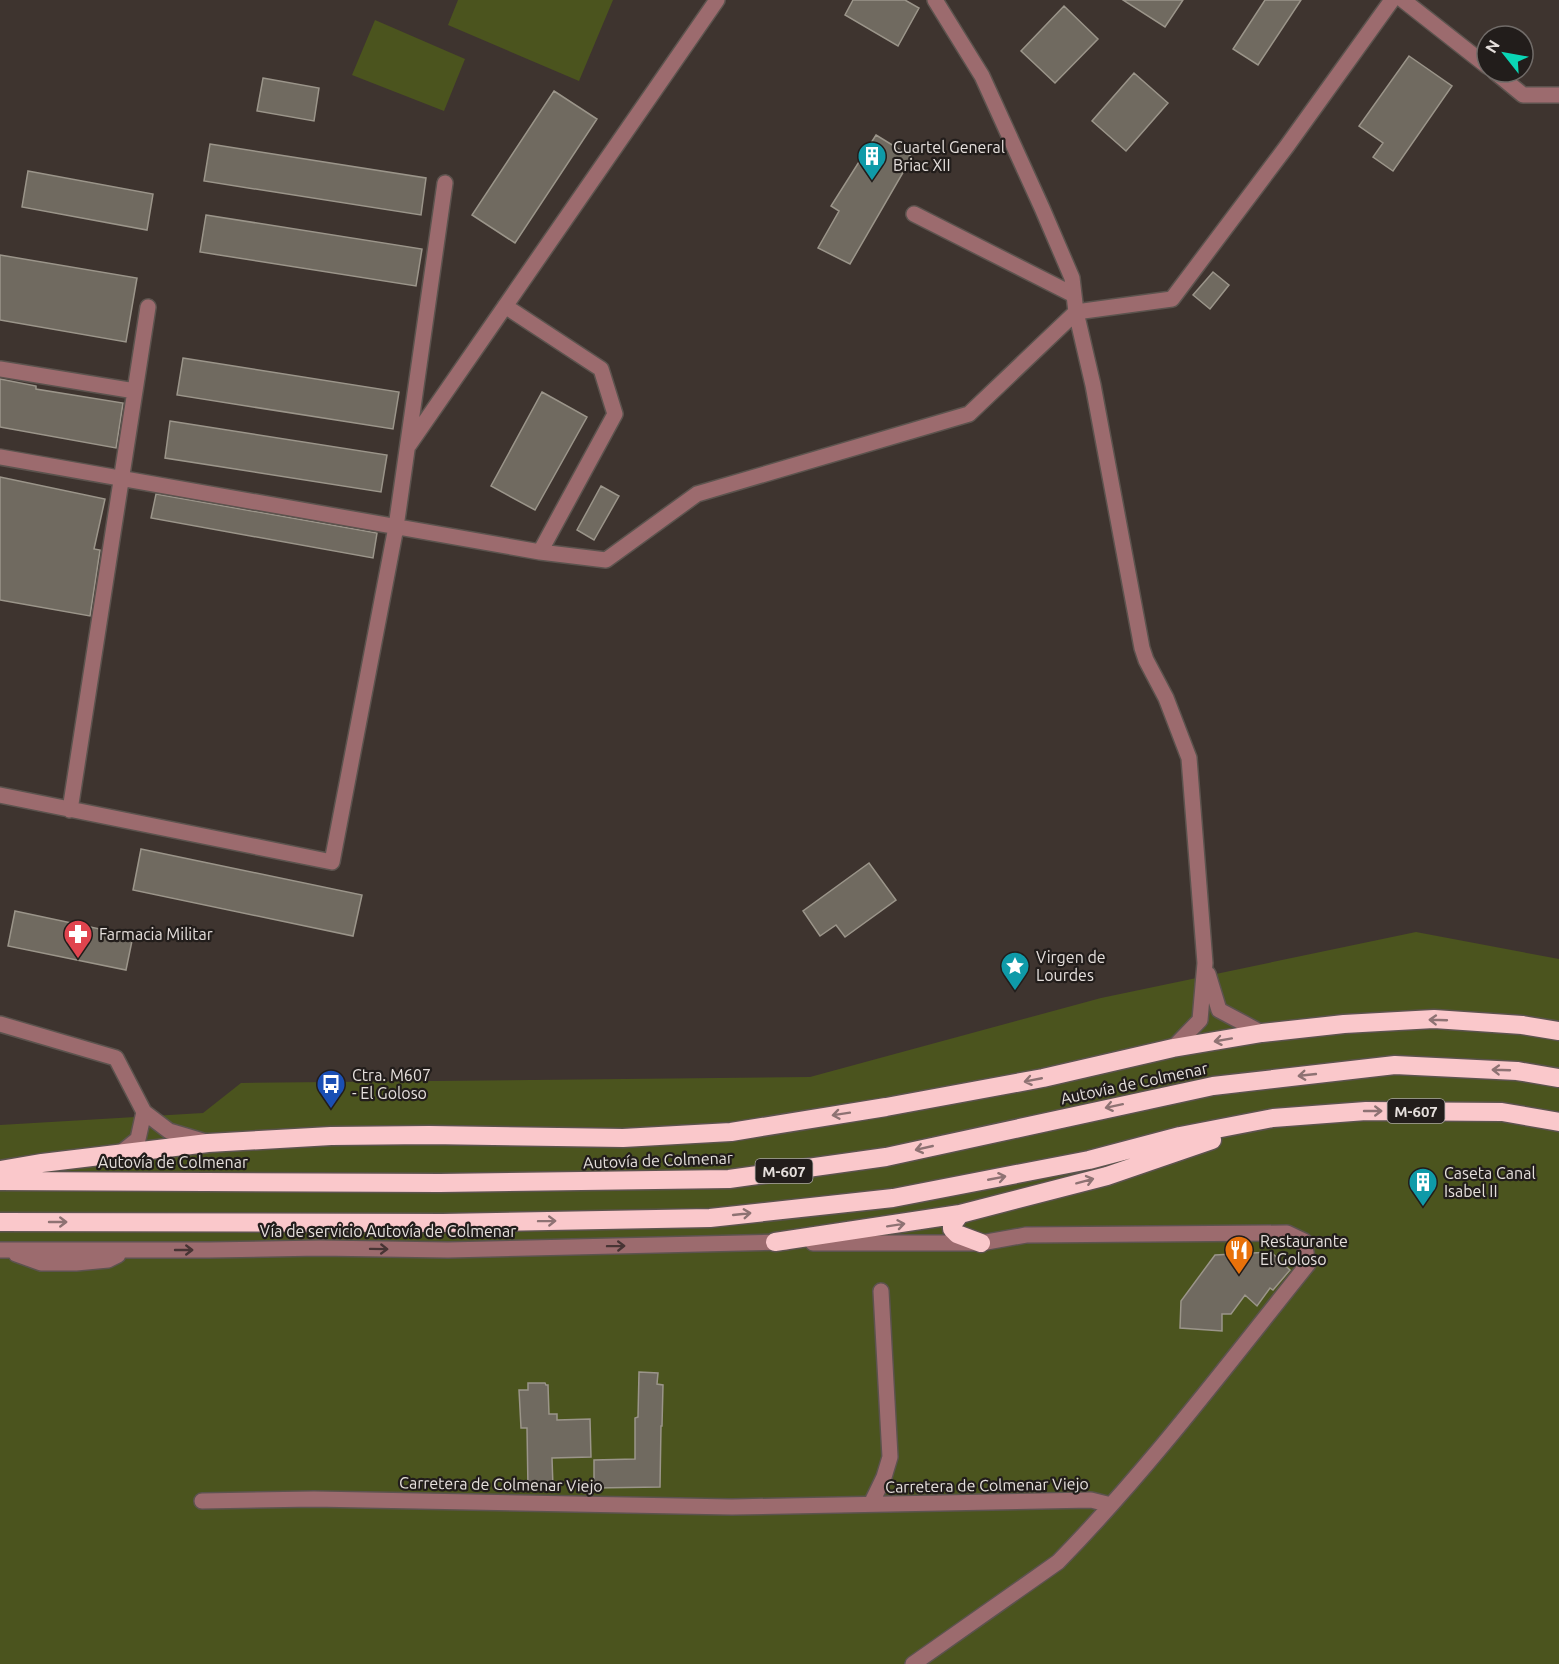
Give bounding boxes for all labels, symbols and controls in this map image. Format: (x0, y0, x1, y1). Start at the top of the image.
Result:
north arrow (1475, 24, 1535, 84)
text: N (1481, 37, 1503, 56)
place label: Cuartel General Briac XII (893, 138, 1005, 174)
building icon: Cuartel General Briac XII (856, 140, 888, 182)
pharmacy icon: Farmacia Militar (62, 918, 94, 960)
place label: Farmacia Militar (99, 925, 213, 943)
place label: Virgen de Lourdes (1036, 948, 1106, 984)
place icon: Virgen de Lourdes (999, 950, 1031, 992)
one-way arrow (1429, 1014, 1449, 1026)
one-way arrow (1214, 1034, 1234, 1045)
street label: Autovía de Colmenar (1059, 1059, 1209, 1107)
one-way arrow (1492, 1065, 1512, 1076)
place label: Ctra. M607 - El Goloso (352, 1066, 431, 1102)
bus stop icon: Ctra. M607 - El Goloso (315, 1068, 347, 1110)
one-way arrow (1297, 1070, 1317, 1081)
one-way arrow (1023, 1075, 1043, 1086)
road number: M-607 (1388, 1099, 1444, 1123)
one-way arrow (1105, 1101, 1125, 1112)
one-way arrow (1362, 1105, 1382, 1117)
one-way arrow (831, 1109, 851, 1120)
one-way arrow (915, 1143, 934, 1155)
street label: Autovía de Colmenar (583, 1148, 733, 1172)
street label: Autovía de Colmenar (98, 1153, 248, 1171)
road number: M-607 (756, 1159, 812, 1183)
place label: Caseta Canal Isabel II (1444, 1164, 1536, 1200)
building icon: Caseta Canal Isabel II (1407, 1166, 1439, 1208)
one-way arrow (987, 1172, 1007, 1183)
one-way arrow (1076, 1175, 1095, 1187)
one-way arrow (732, 1208, 752, 1219)
one-way arrow (537, 1215, 557, 1227)
one-way arrow (48, 1216, 68, 1228)
one-way arrow (885, 1219, 905, 1230)
street label: Vía de servicio Autovía de Colmenar (260, 1222, 516, 1240)
place label: Restaurante El Goloso (1260, 1232, 1348, 1268)
restaurant icon: Restaurante El Goloso (1223, 1234, 1255, 1276)
one-way arrow (606, 1240, 626, 1252)
one-way arrow (369, 1243, 389, 1255)
one-way arrow (174, 1244, 194, 1256)
street label: Carretera de Colmenar Viejo (399, 1473, 603, 1495)
street label: Carretera de Colmenar Viejo (885, 1474, 1089, 1496)

